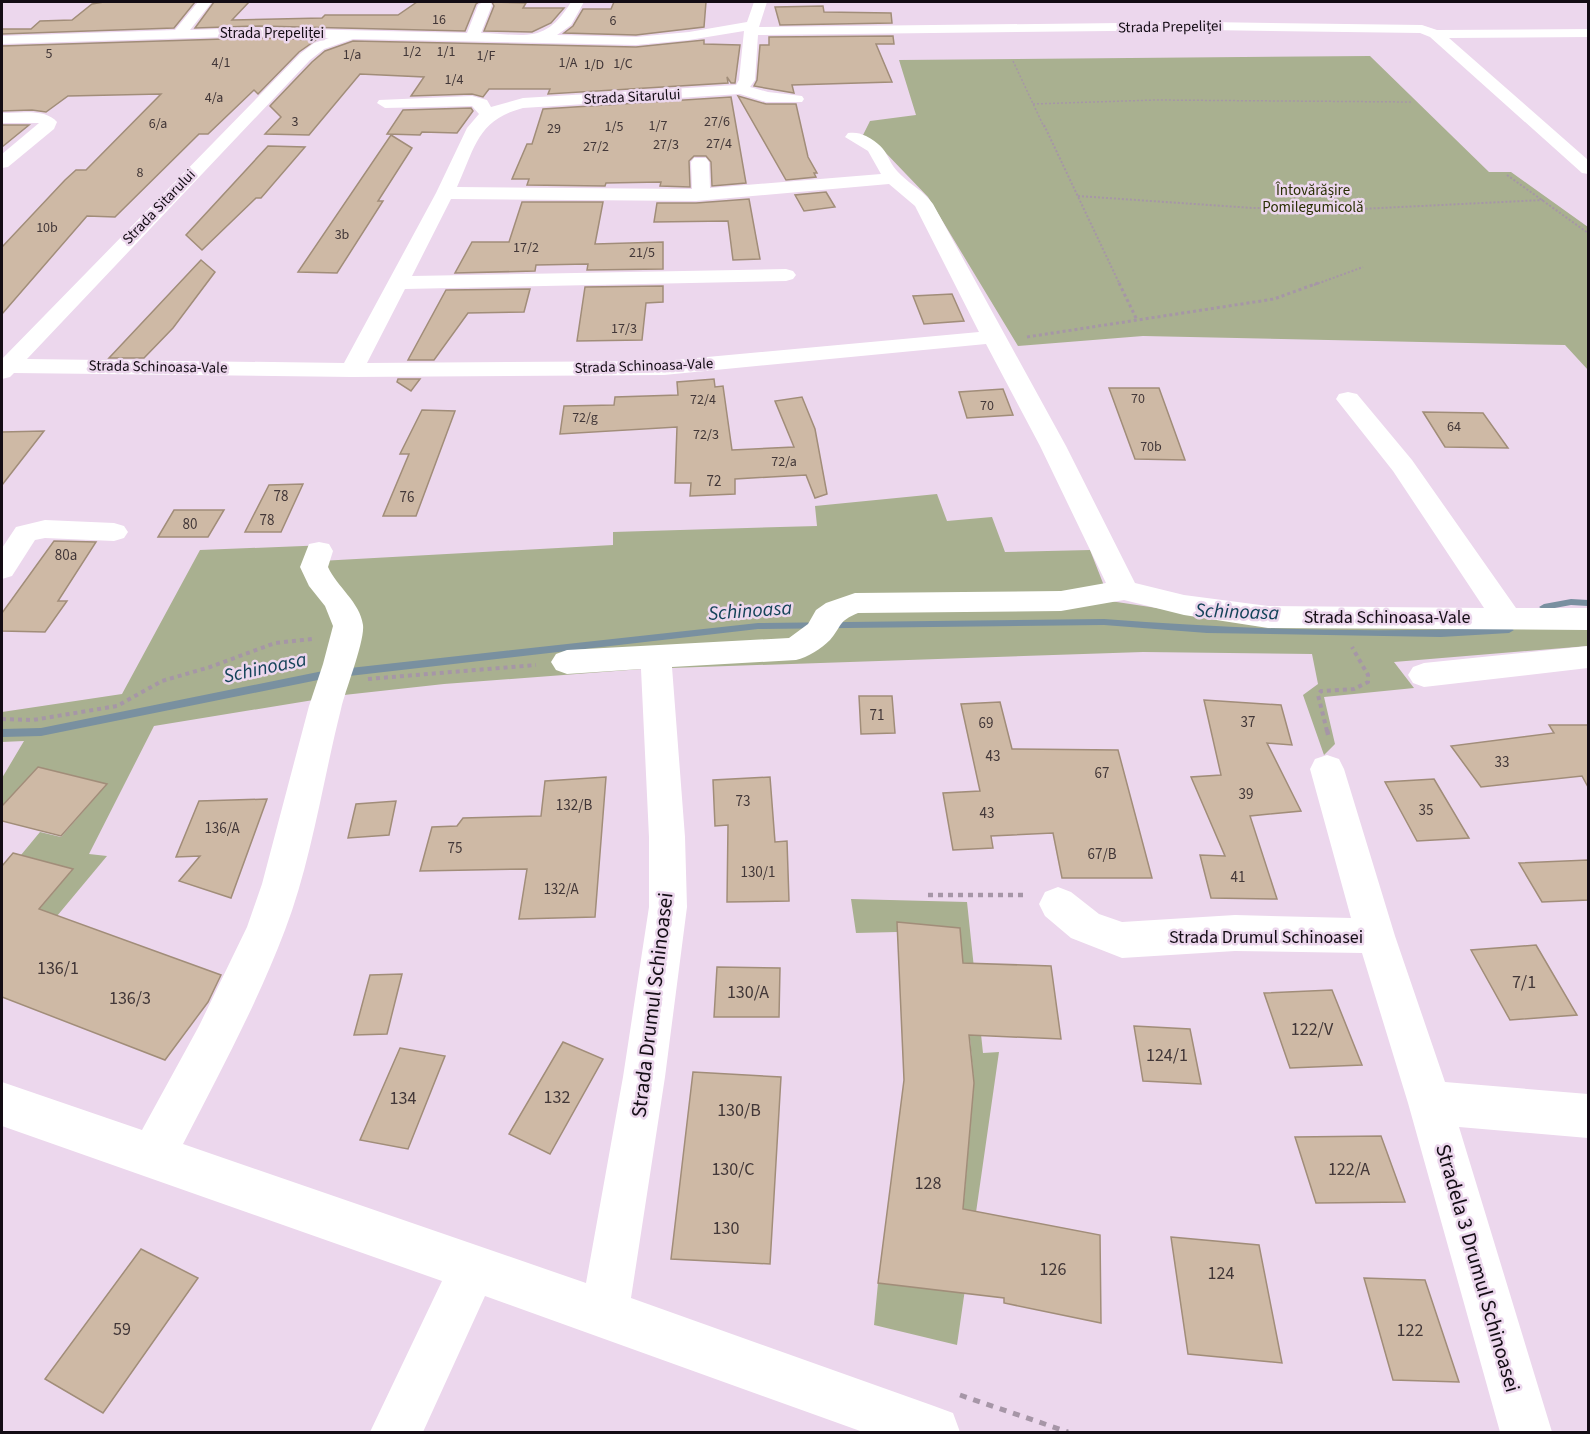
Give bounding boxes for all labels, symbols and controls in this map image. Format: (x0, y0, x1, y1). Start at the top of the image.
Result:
house number: 16 (432, 10, 446, 30)
house number: 6 (610, 11, 617, 31)
street label: Strada Prepeliței (1118, 16, 1222, 38)
street label: Strada Prepeliței (220, 23, 324, 44)
house number: 1/2 (403, 42, 421, 62)
house number: 1/1 (437, 42, 455, 62)
house number: 5 (46, 44, 53, 64)
house number: 1/a (343, 45, 361, 65)
house number: 1/F (477, 46, 495, 66)
house number: 4/1 (212, 53, 230, 73)
house number: 1/A (559, 53, 578, 73)
house number: 1/C (613, 54, 633, 74)
house number: 1/D (584, 55, 604, 75)
house number: 1/4 (445, 70, 463, 90)
street label: Strada Sitarului (583, 84, 681, 110)
house number: 4/a (205, 88, 223, 108)
house number: 3 (292, 112, 299, 132)
house number: 27/6 (704, 112, 730, 132)
house number: 6/a (149, 114, 167, 134)
house number: 1/7 (649, 116, 667, 136)
house number: 1/5 (605, 117, 623, 137)
house number: 29 (547, 119, 561, 139)
house number: 27/4 (706, 134, 732, 154)
house number: 27/3 (653, 135, 679, 155)
house number: 27/2 (583, 137, 609, 157)
house number: 8 (137, 163, 144, 183)
street label: Strada Sitarului (118, 165, 200, 249)
park label: Întovărășire Pomilegumicolă (1262, 180, 1364, 218)
house number: 10b (36, 218, 58, 238)
house number: 3b (335, 225, 350, 245)
house number: 17/2 (513, 238, 539, 258)
house number: 21/5 (629, 243, 655, 263)
house number: 17/3 (611, 319, 637, 339)
street label: Strada Schinoasa-Vale (574, 353, 714, 379)
street label: Strada Schinoasa-Vale (88, 355, 228, 379)
house number: 70 (1131, 389, 1145, 409)
house number: 72/4 (690, 390, 716, 410)
house number: 70 (980, 396, 994, 416)
house number: 72/g (572, 408, 598, 428)
house number: 64 (1447, 417, 1461, 437)
house number: 72/3 (693, 425, 719, 445)
house number: 70b (1140, 437, 1162, 457)
house number: 72/a (771, 452, 797, 472)
house number: 72 (707, 471, 721, 492)
house number: 78 (274, 486, 288, 507)
house number: 76 (400, 487, 414, 508)
house number: 78 (260, 510, 274, 531)
house number: 80 (183, 514, 197, 535)
house number: 80a (55, 545, 77, 566)
water label: Schinoasa (707, 594, 793, 628)
water label: Schinoasa (1194, 597, 1280, 627)
street label: Strada Schinoasa-Vale (1304, 605, 1470, 630)
water label: Schinoasa (221, 645, 309, 690)
house number: 71 (870, 705, 884, 726)
house number: 37 (1241, 712, 1255, 733)
house number: 69 (979, 713, 993, 734)
house number: 43 (986, 746, 1000, 767)
house number: 33 (1495, 752, 1509, 773)
house number: 67 (1095, 763, 1109, 784)
house number: 39 (1239, 784, 1253, 805)
house number: 73 (736, 791, 750, 812)
house number: 132/B (556, 795, 592, 816)
house number: 35 (1419, 800, 1433, 821)
house number: 43 (980, 803, 994, 824)
house number: 136/A (204, 818, 240, 839)
house number: 75 (448, 838, 462, 859)
house number: 67/B (1088, 844, 1117, 865)
house number: 130/1 (740, 862, 776, 883)
house number: 41 (1231, 867, 1245, 888)
house number: 132/A (543, 879, 579, 900)
street label: Strada Drumul Schinoasei (623, 891, 681, 1119)
street label: Strada Drumul Schinoasei (1169, 925, 1363, 950)
house number: 136/1 (37, 956, 79, 981)
house number: 7/1 (1512, 970, 1536, 995)
house number: 130/A (727, 980, 769, 1005)
house number: 136/3 (109, 986, 151, 1011)
house number: 122/V (1291, 1017, 1334, 1042)
house number: 124/1 (1146, 1043, 1188, 1068)
house number: 132 (544, 1085, 570, 1110)
house number: 134 (390, 1086, 416, 1111)
house number: 130/B (717, 1098, 761, 1123)
street label: Stradela 3 Drumul Schinoasei (1428, 1140, 1528, 1396)
house number: 130/C (711, 1157, 755, 1182)
house number: 122/A (1328, 1157, 1370, 1182)
house number: 128 (915, 1171, 941, 1196)
house number: 130 (713, 1216, 739, 1241)
house number: 126 (1040, 1257, 1066, 1282)
house number: 124 (1208, 1261, 1234, 1286)
house number: 59 (113, 1317, 131, 1342)
house number: 122 (1397, 1318, 1423, 1343)

